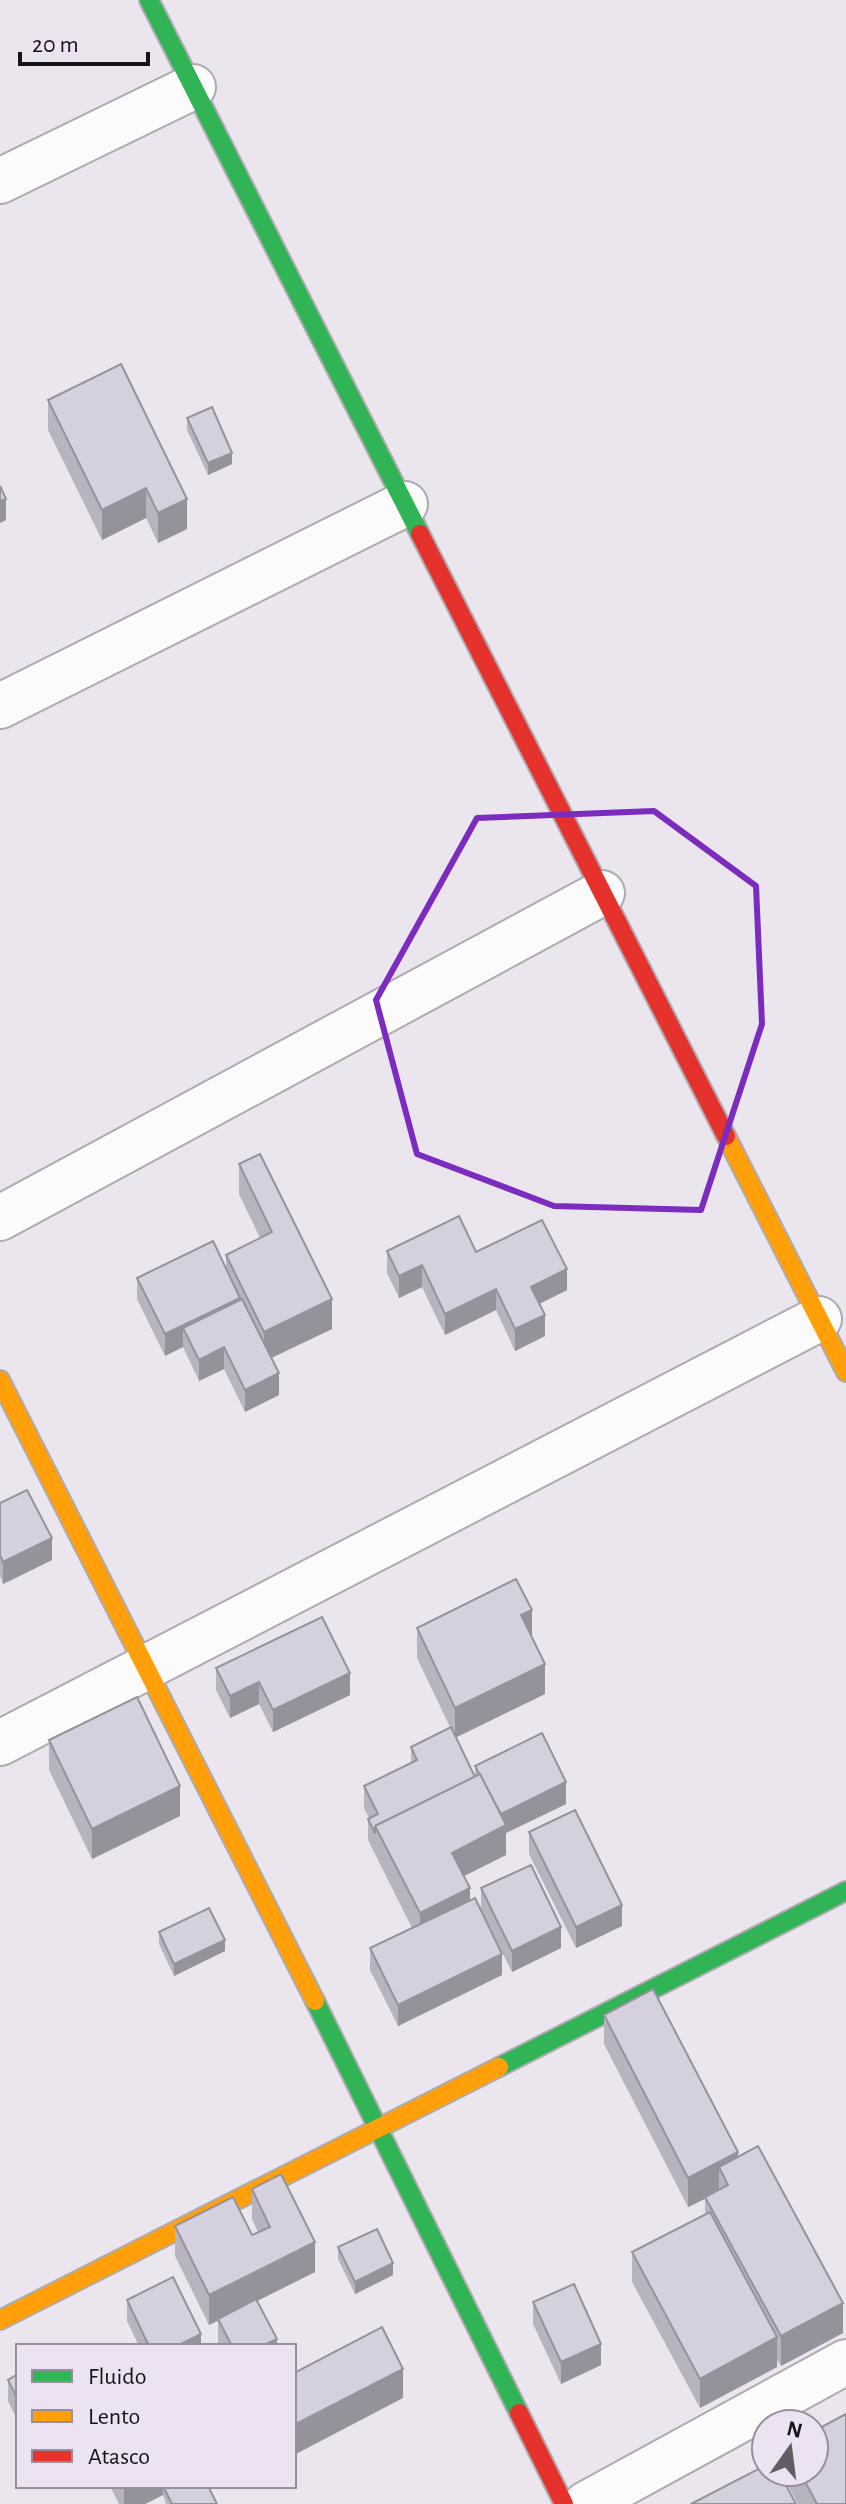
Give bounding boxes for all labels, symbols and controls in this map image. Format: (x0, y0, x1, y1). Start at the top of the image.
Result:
scale bar (20, 16, 148, 66)
text: 20 m (32, 33, 79, 57)
legend (16, 2344, 296, 2488)
text: Fluido (88, 2365, 147, 2389)
text: Lento (88, 2405, 140, 2429)
north arrow (750, 2408, 830, 2488)
text: N (785, 2417, 805, 2442)
text: Atasco (88, 2445, 150, 2469)

